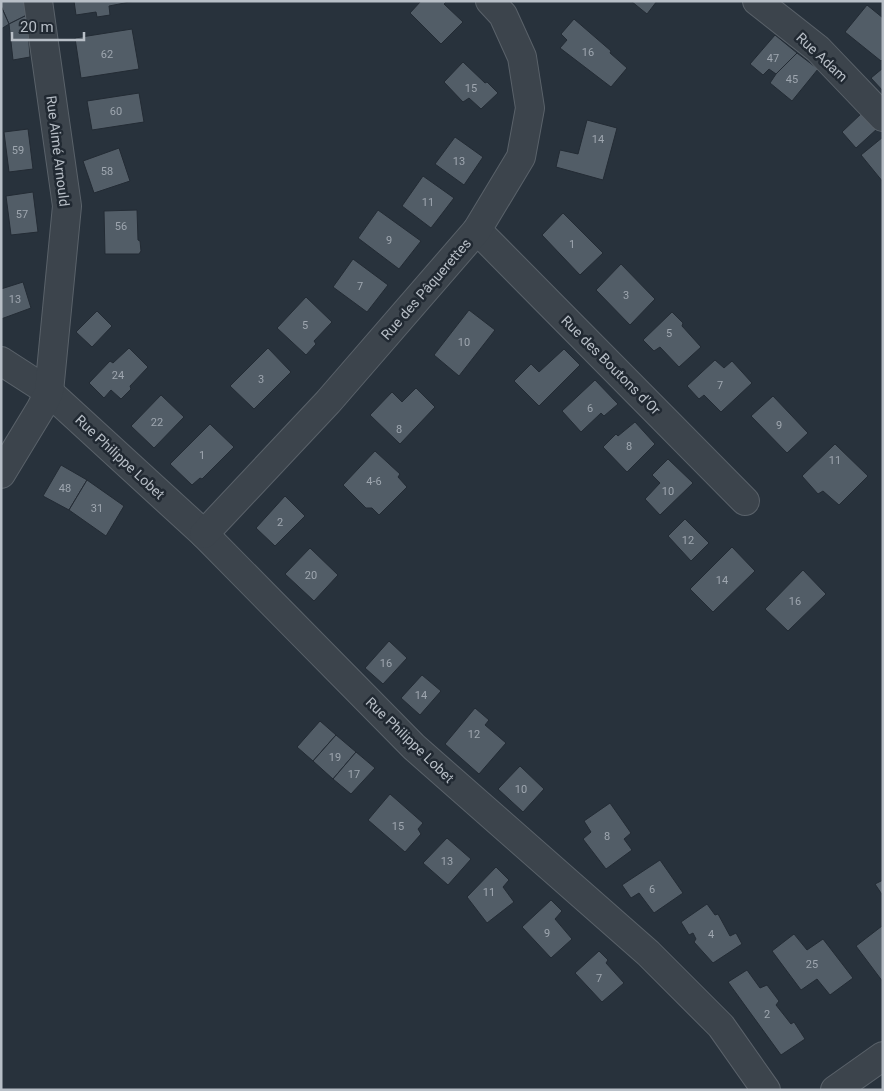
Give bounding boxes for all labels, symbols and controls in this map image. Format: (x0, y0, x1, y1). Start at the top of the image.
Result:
scale bar (12, 10, 85, 42)
text: 20 m (20, 18, 54, 36)
street label: Rue Adam (793, 29, 851, 85)
house number: 16 (582, 46, 594, 59)
house number: 62 (101, 48, 113, 61)
house number: 47 (767, 52, 779, 65)
house number: 45 (786, 73, 798, 86)
house number: 15 (465, 82, 477, 95)
street label: Rue Aimé Arnould (43, 95, 73, 207)
house number: 60 (110, 105, 122, 118)
house number: 14 (592, 133, 604, 146)
house number: 59 (12, 144, 24, 157)
house number: 13 (453, 155, 465, 168)
house number: 58 (101, 165, 113, 178)
house number: 11 (422, 196, 434, 209)
house number: 57 (16, 208, 28, 221)
house number: 56 (115, 220, 127, 233)
house number: 9 (386, 234, 392, 247)
street label: Rue des Pâquerettes (378, 235, 474, 343)
house number: 1 (569, 238, 575, 251)
house number: 7 (357, 280, 363, 293)
house number: 3 (623, 289, 629, 302)
house number: 13 (9, 293, 21, 306)
street label: Rue des Boutons d'Or (558, 312, 664, 418)
house number: 5 (302, 319, 308, 332)
house number: 5 (666, 327, 672, 340)
house number: 10 (458, 336, 470, 349)
house number: 24 (112, 369, 124, 382)
house number: 3 (258, 373, 264, 386)
house number: 7 (717, 379, 723, 392)
house number: 6 (587, 402, 593, 415)
street label: Rue Philippe Lobet (72, 412, 168, 503)
house number: 22 (151, 416, 163, 429)
house number: 9 (776, 419, 782, 432)
house number: 8 (396, 423, 402, 436)
house number: 8 (626, 440, 632, 453)
house number: 1 (199, 449, 205, 462)
house number: 11 (829, 454, 841, 467)
house number: 4-6 (366, 475, 382, 488)
house number: 48 (59, 482, 71, 495)
house number: 10 (662, 485, 674, 498)
house number: 31 (91, 502, 103, 515)
house number: 2 (277, 516, 283, 529)
house number: 12 (682, 534, 694, 547)
house number: 20 (305, 569, 317, 582)
house number: 14 (716, 574, 728, 587)
house number: 16 (789, 595, 801, 608)
house number: 16 (380, 657, 392, 670)
house number: 14 (415, 689, 427, 702)
street label: Rue Philippe Lobet (363, 694, 458, 786)
house number: 12 (468, 728, 480, 741)
house number: 19 (329, 751, 341, 764)
house number: 17 (348, 768, 360, 781)
house number: 10 (515, 783, 527, 796)
house number: 15 (392, 820, 404, 833)
house number: 8 (604, 830, 610, 843)
house number: 13 (441, 855, 453, 868)
house number: 6 (649, 883, 655, 896)
house number: 11 (483, 886, 495, 899)
house number: 9 (544, 927, 550, 940)
house number: 4 (708, 928, 714, 941)
house number: 25 (806, 958, 818, 971)
house number: 7 (596, 972, 602, 985)
house number: 2 (764, 1008, 770, 1021)

